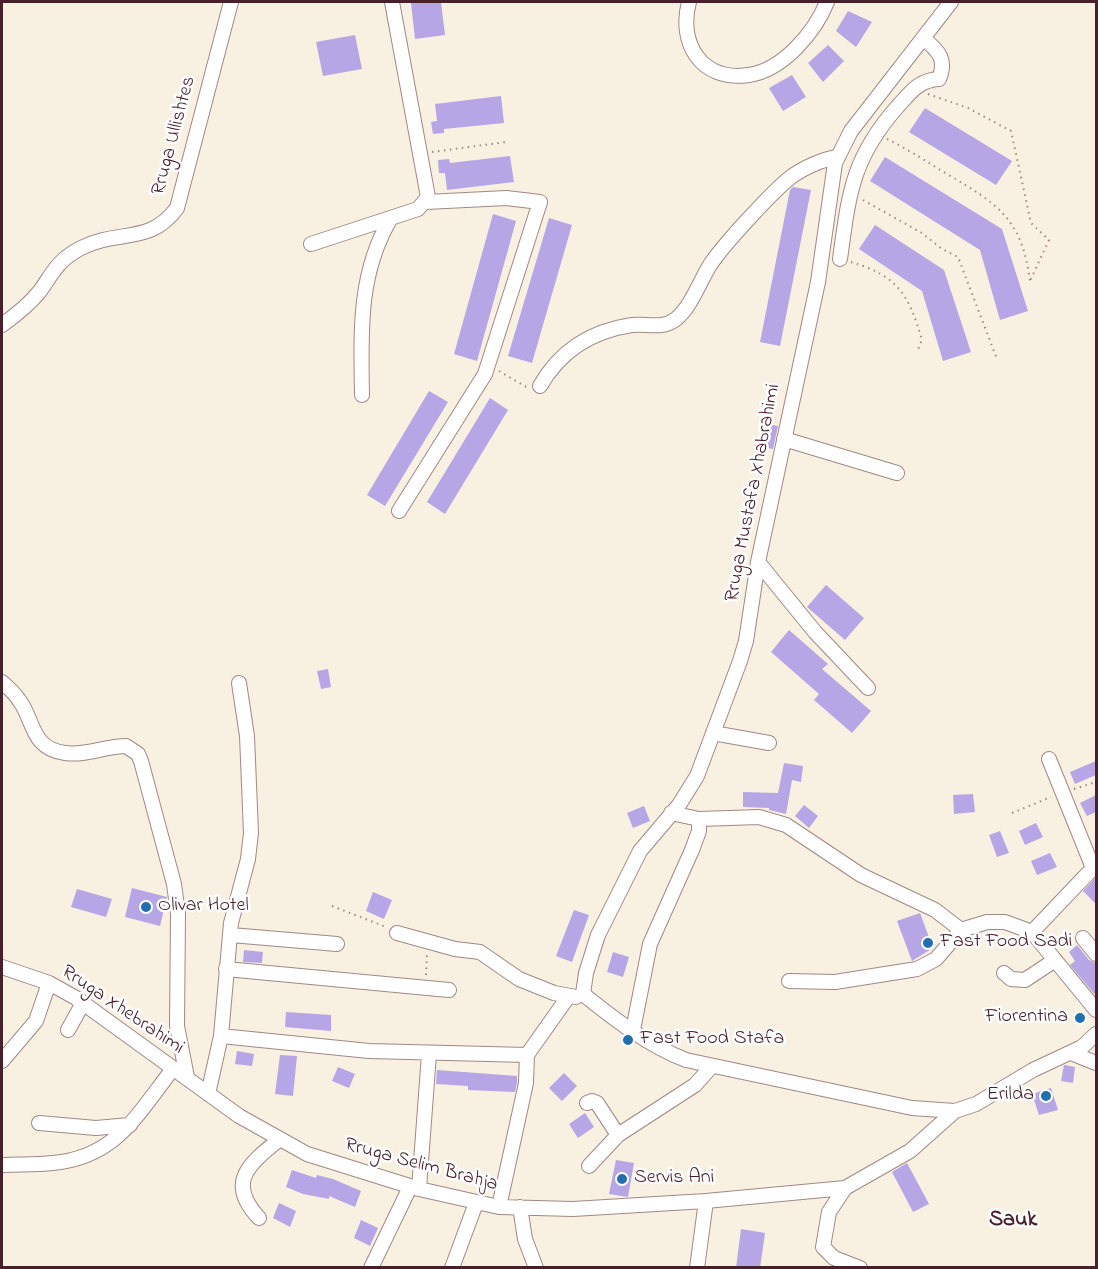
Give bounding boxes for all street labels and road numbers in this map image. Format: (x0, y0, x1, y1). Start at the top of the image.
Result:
street label: Rruga Ullishtes (148, 74, 202, 198)
street label: Rruga Mustafa Xhabrahimi (721, 382, 787, 604)
street label: Rruga Xhebrahimi (56, 961, 188, 1061)
street label: Rruga Selim Brahja (342, 1134, 500, 1198)

